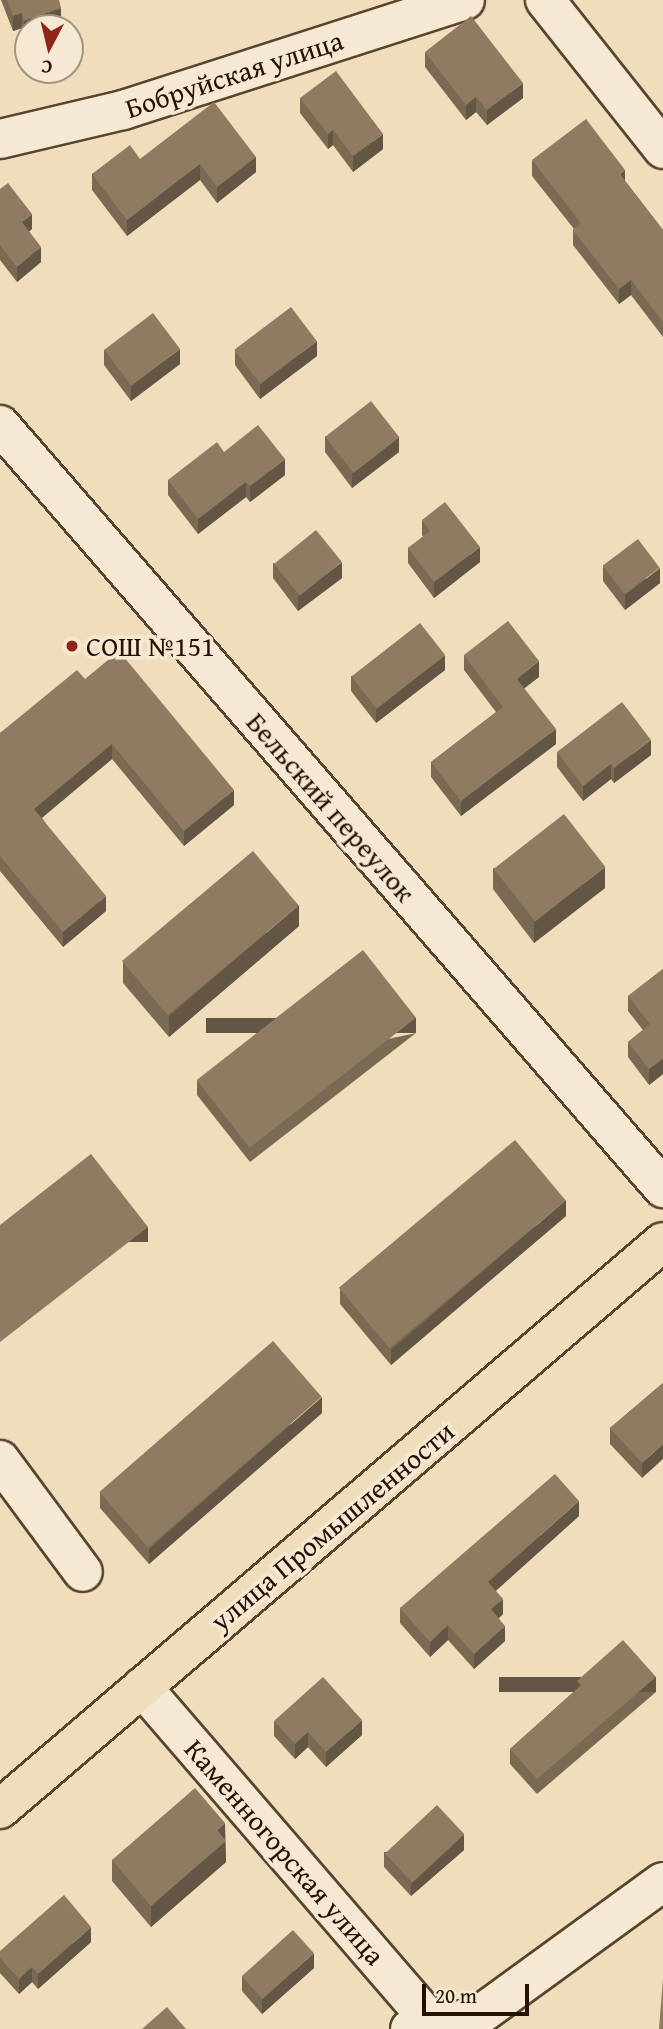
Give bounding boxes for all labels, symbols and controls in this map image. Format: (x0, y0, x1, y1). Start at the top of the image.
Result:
north arrow (14, 14, 84, 84)
street label: Бобруйская улица (121, 23, 347, 125)
text: С (40, 53, 54, 82)
place label: СОШ №151 (86, 629, 215, 663)
marker: СОШ №151 (64, 638, 80, 654)
street label: Бельский переулок (240, 705, 422, 909)
street label: улица Промышленности (203, 1414, 461, 1638)
street label: Каменногорская улица (178, 1732, 392, 1972)
scale bar (425, 1969, 532, 2013)
text: 20 m (435, 1980, 477, 2011)

